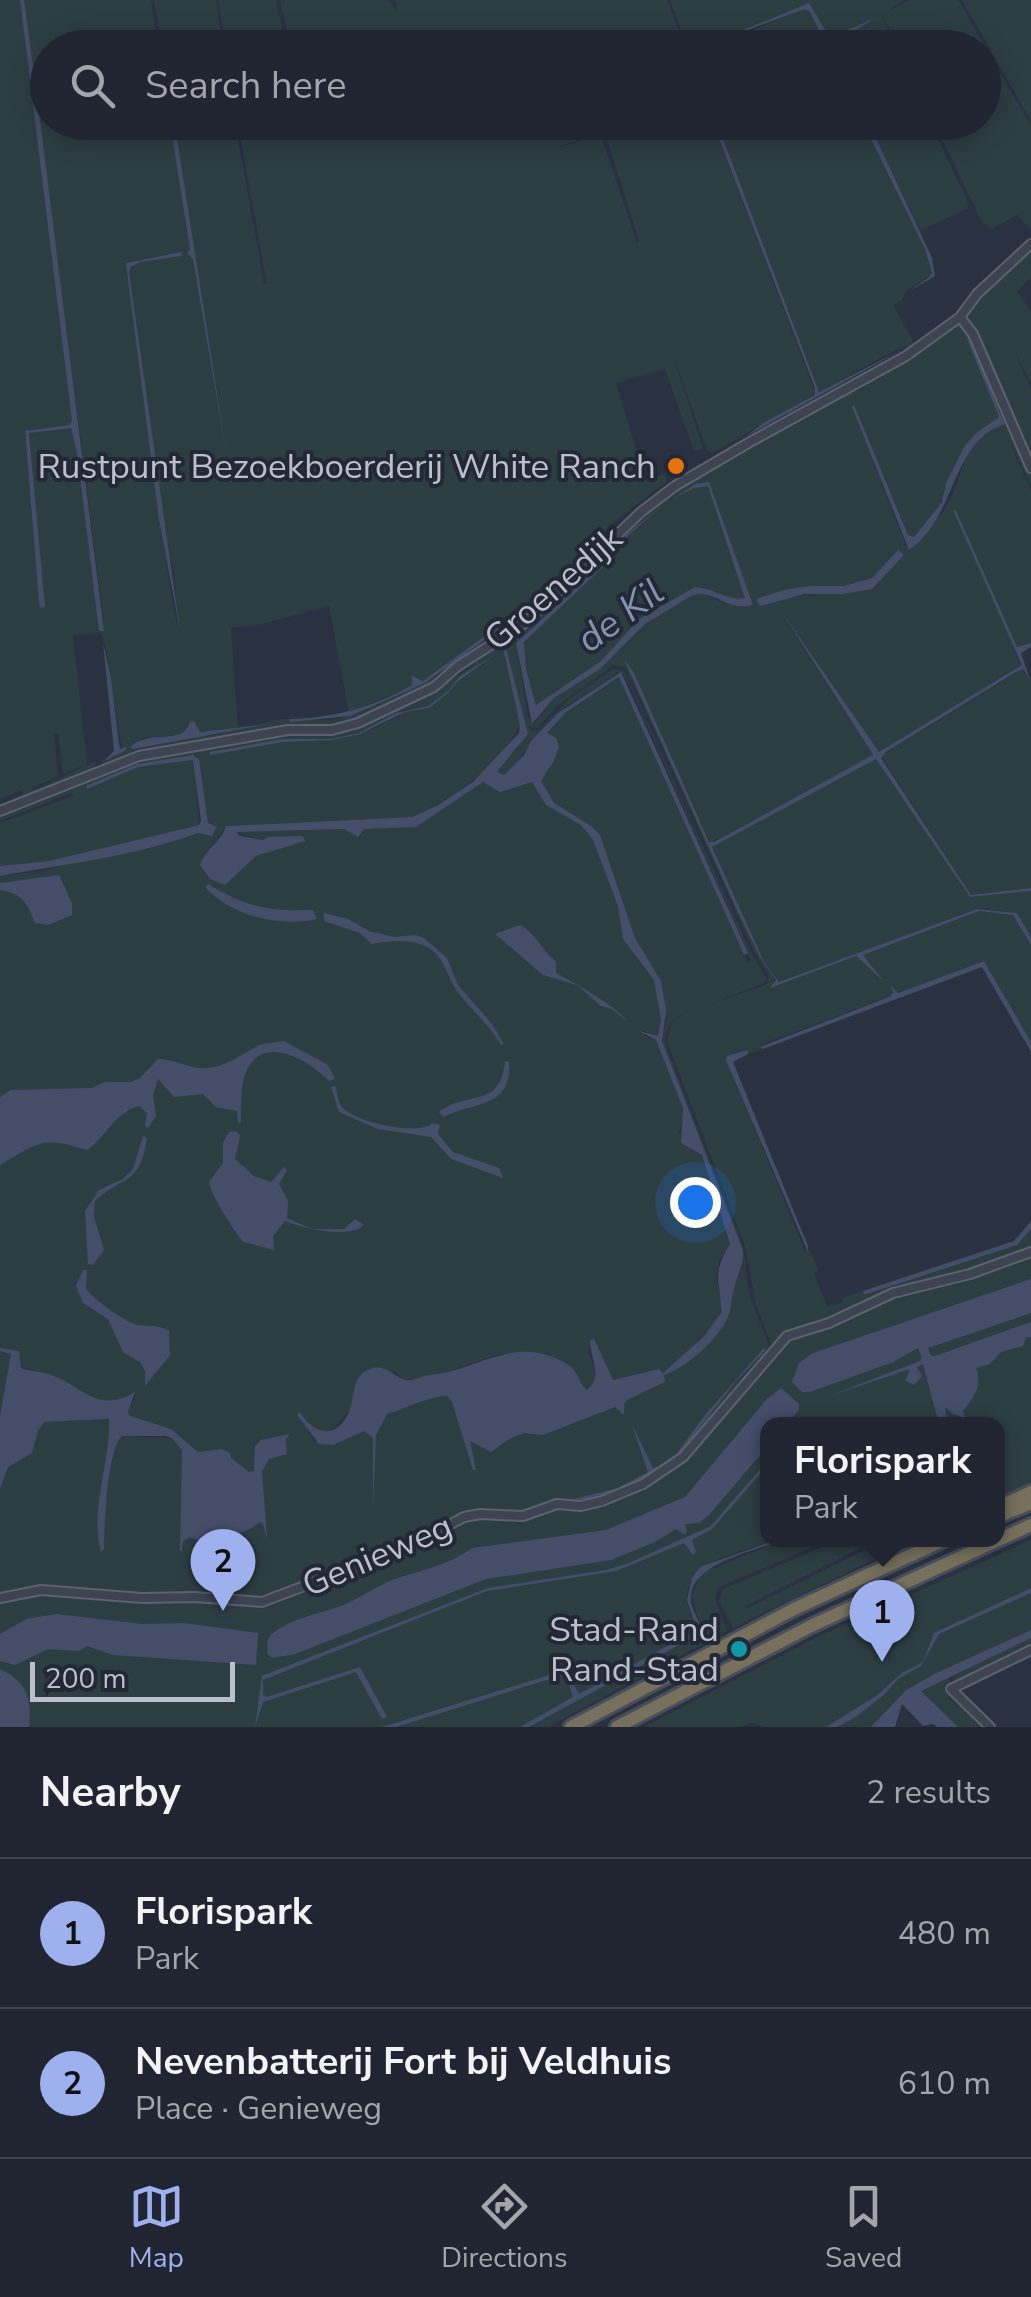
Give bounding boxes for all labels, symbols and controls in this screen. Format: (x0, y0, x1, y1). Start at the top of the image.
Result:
search box (30, 30, 1001, 140)
icon: search (65, 58, 120, 113)
text: Search here (145, 60, 346, 111)
place label: Rustpunt Bezoekboerderij White Ranch (37, 443, 656, 490)
marker: Rustpunt Bezoekboerderij White Ranch (665, 455, 687, 477)
street label: Groenedijk (474, 515, 633, 661)
water label: de Kil (566, 567, 674, 664)
your location (670, 1177, 721, 1228)
popup (760, 1417, 1005, 1547)
text: Florispark (794, 1435, 971, 1486)
text: Park (794, 1486, 858, 1529)
street label: Genieweg (295, 1503, 459, 1608)
pin: 2 (190, 1528, 256, 1611)
pin: 1 (850, 1580, 914, 1662)
place label: Stad-Rand Rand-Stad (549, 1606, 719, 1693)
marker: Stad-Rand Rand-Stad (728, 1638, 750, 1660)
scale bar (30, 1657, 235, 1702)
text: 200 m (45, 1660, 127, 1698)
text: Nearby (40, 1764, 181, 1821)
text: 2 results (866, 1771, 991, 1814)
text: Florispark (135, 1886, 312, 1937)
text: 1 (63, 1912, 82, 1955)
text: 480 m (898, 1912, 991, 1955)
text: Park (135, 1937, 199, 1980)
text: Nevenbatterij Fort bij Veldhuis (135, 2036, 671, 2087)
text: 2 (63, 2062, 82, 2105)
text: 610 m (898, 2062, 991, 2105)
text: Place · Genieweg (135, 2087, 382, 2130)
tab: Map (129, 2179, 184, 2277)
tab: Directions (441, 2179, 567, 2277)
tab: Saved (825, 2179, 902, 2277)

